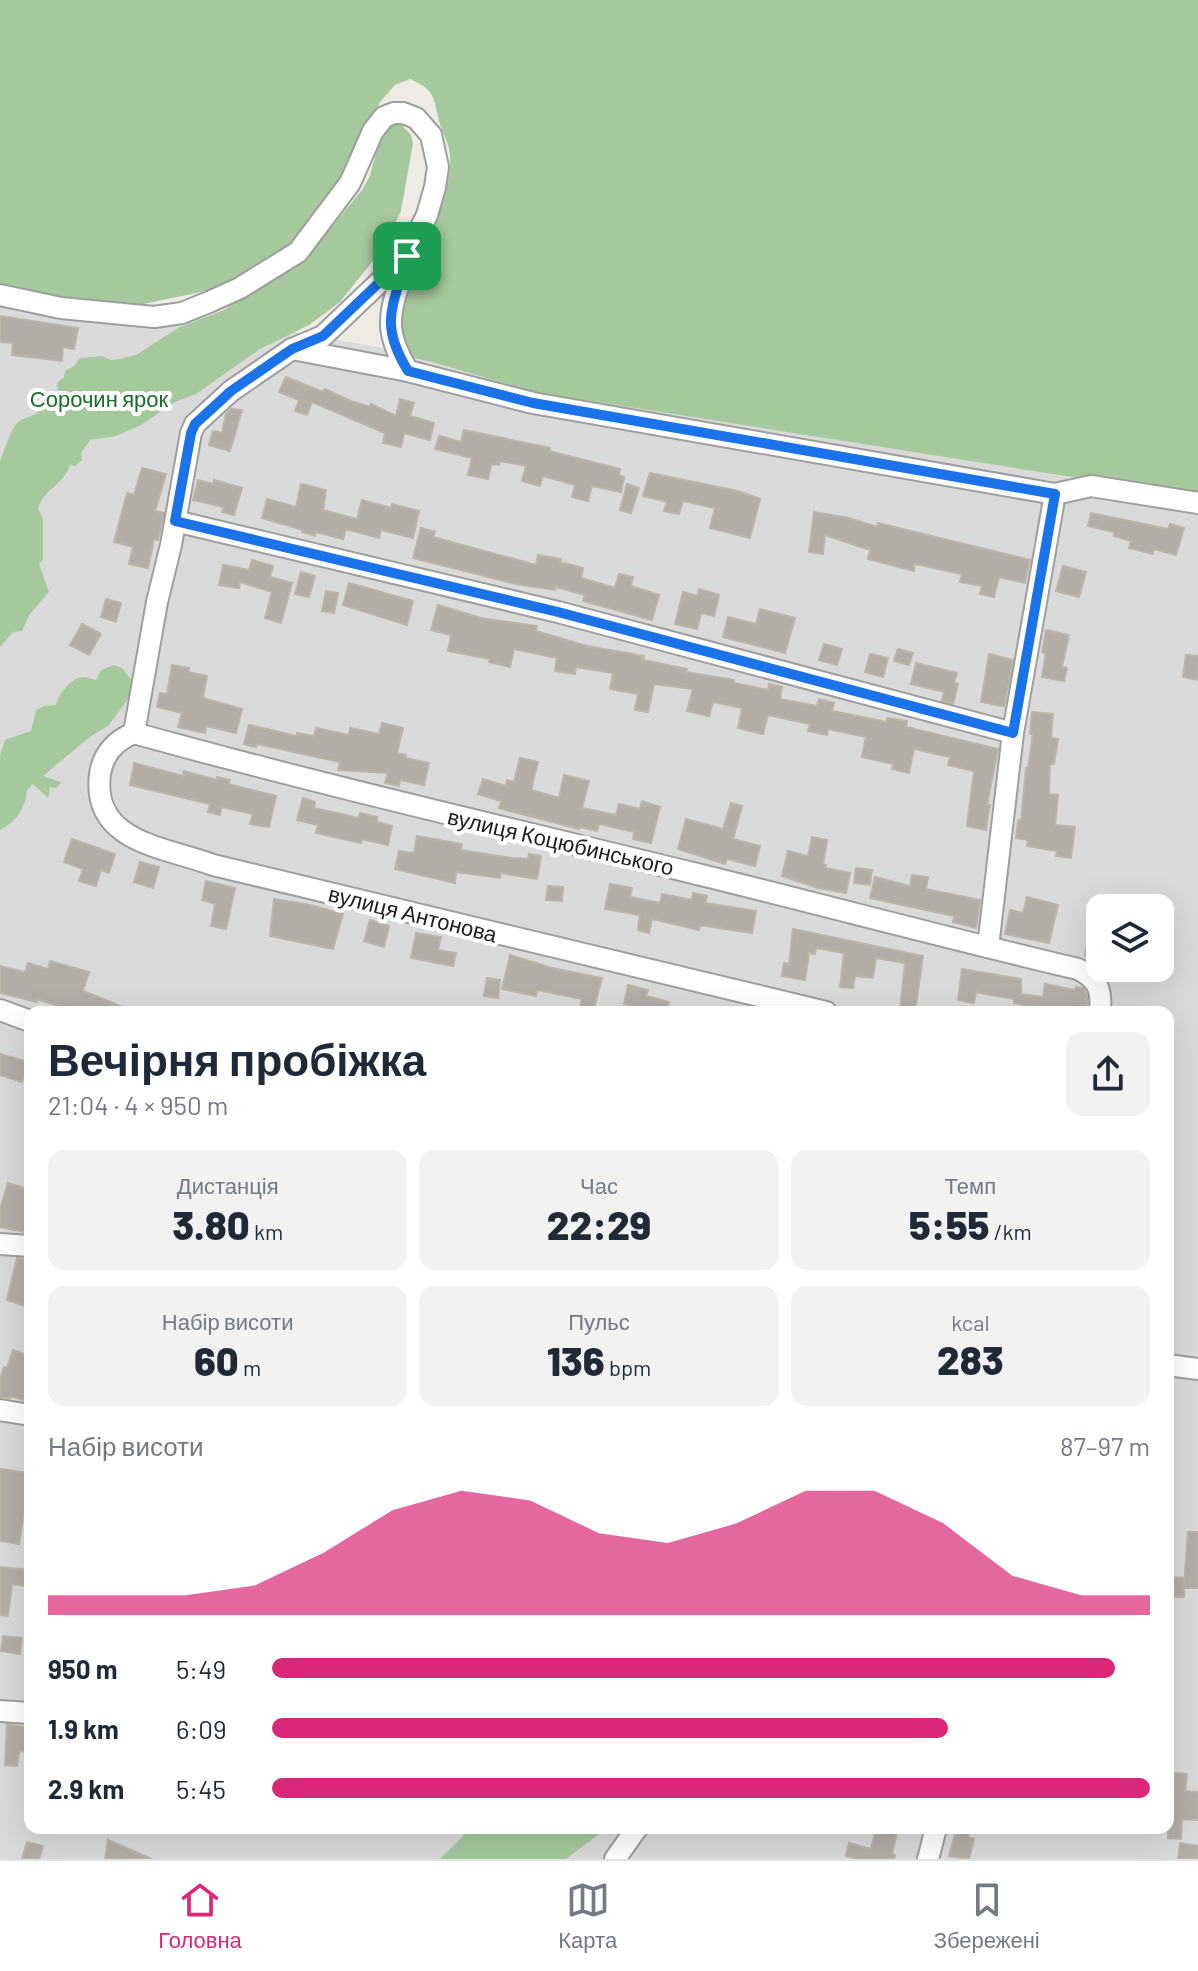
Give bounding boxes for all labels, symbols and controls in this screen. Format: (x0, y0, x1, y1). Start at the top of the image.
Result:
pin (373, 222, 441, 290)
icon: arrive (385, 234, 429, 278)
park label: Сорочин ярок (30, 385, 169, 412)
street label: вулиця Коцюбинського (445, 802, 677, 881)
street label: вулиця Антонова (326, 879, 501, 948)
map controls (1086, 894, 1174, 982)
button: layers (1086, 894, 1174, 982)
text: Вечірня пробіжка (48, 1032, 426, 1085)
button: share (1066, 1032, 1150, 1116)
text: 21:04 · 4 × 950 m (48, 1089, 228, 1120)
text: Дистанція (177, 1172, 279, 1198)
text: Час (580, 1172, 618, 1198)
text: Темп (945, 1172, 996, 1198)
text: 3.80 (172, 1200, 250, 1248)
text: 22:29 (547, 1200, 651, 1248)
text: 5:55 (909, 1200, 989, 1248)
text: km (250, 1218, 283, 1244)
text: /km (989, 1218, 1032, 1244)
text: Набір висоти (162, 1308, 293, 1334)
text: Пульс (568, 1308, 630, 1334)
text: kcal (951, 1309, 990, 1335)
text: 283 (937, 1335, 1004, 1383)
text: 60 (194, 1336, 239, 1384)
text: 136 (547, 1336, 605, 1384)
text: m (239, 1354, 261, 1380)
text: bpm (605, 1354, 651, 1380)
text: Набір висоти (48, 1430, 204, 1461)
text: 87–97 m (1060, 1430, 1150, 1461)
text: 950 m (48, 1653, 118, 1684)
text: 5:49 (176, 1653, 226, 1684)
text: 1.9 km (48, 1713, 119, 1744)
text: 6:09 (176, 1713, 226, 1744)
text: 2.9 km (48, 1773, 124, 1804)
text: 5:45 (176, 1773, 226, 1804)
tab: Головна (158, 1878, 242, 1954)
tab: Карта (558, 1878, 617, 1954)
tab: Збережені (934, 1878, 1040, 1954)

